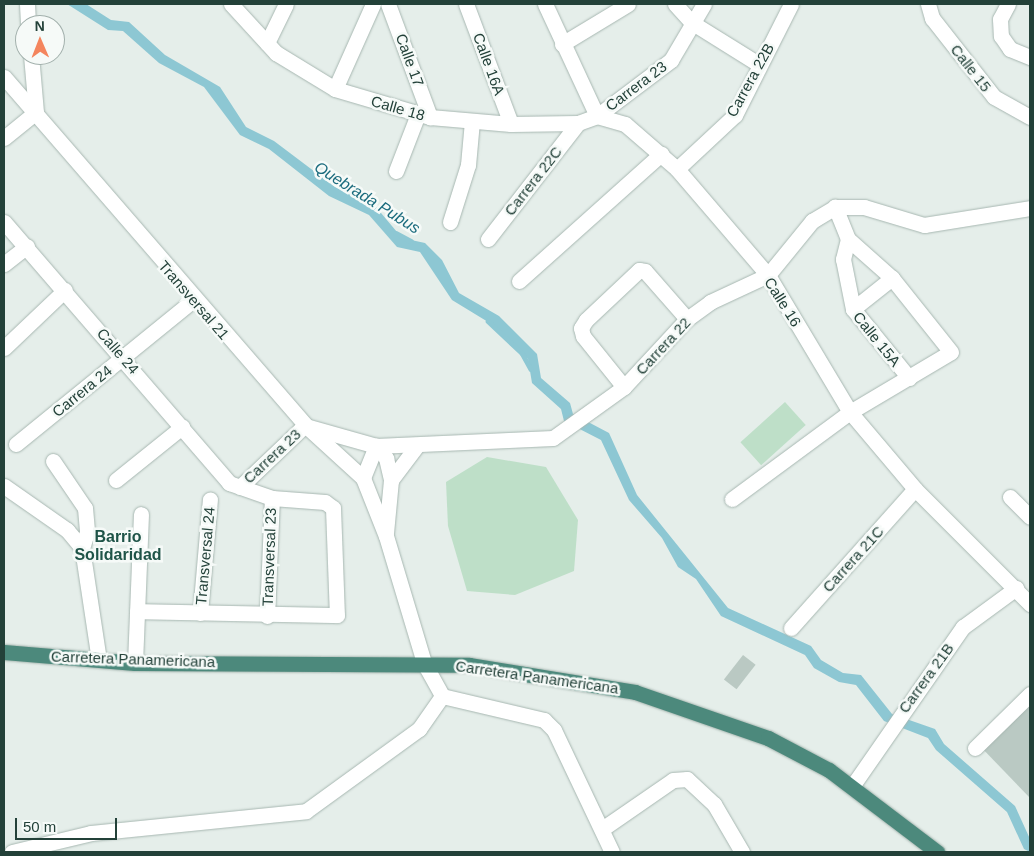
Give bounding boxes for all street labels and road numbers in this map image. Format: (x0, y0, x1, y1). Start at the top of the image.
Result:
street label: Calle 16A (469, 30, 509, 98)
street label: Calle 17 (392, 31, 428, 89)
street label: Carrera 22B (722, 40, 778, 120)
street label: Calle 15 (947, 41, 995, 95)
street label: Carrera 23 (602, 57, 670, 115)
street label: Calle 18 (369, 92, 427, 124)
street label: Carrera 22C (501, 143, 565, 219)
street label: Transversal 21 (155, 257, 233, 343)
street label: Calle 16 (761, 274, 805, 330)
street label: Calle 15A (850, 308, 904, 370)
street label: Carrera 22 (632, 314, 694, 378)
street label: Calle 24 (93, 324, 143, 378)
street label: Carrera 24 (48, 361, 116, 421)
street label: Carrera 23 (240, 425, 304, 487)
street label: Transversal 24 (192, 506, 218, 606)
street label: Transversal 23 (258, 507, 280, 607)
street label: Carrera 21C (819, 522, 887, 596)
street label: Carrera 21B (895, 640, 957, 716)
street label: Carretera Panamericana (51, 647, 215, 671)
street label: Carretera Panamericana (454, 657, 620, 697)

